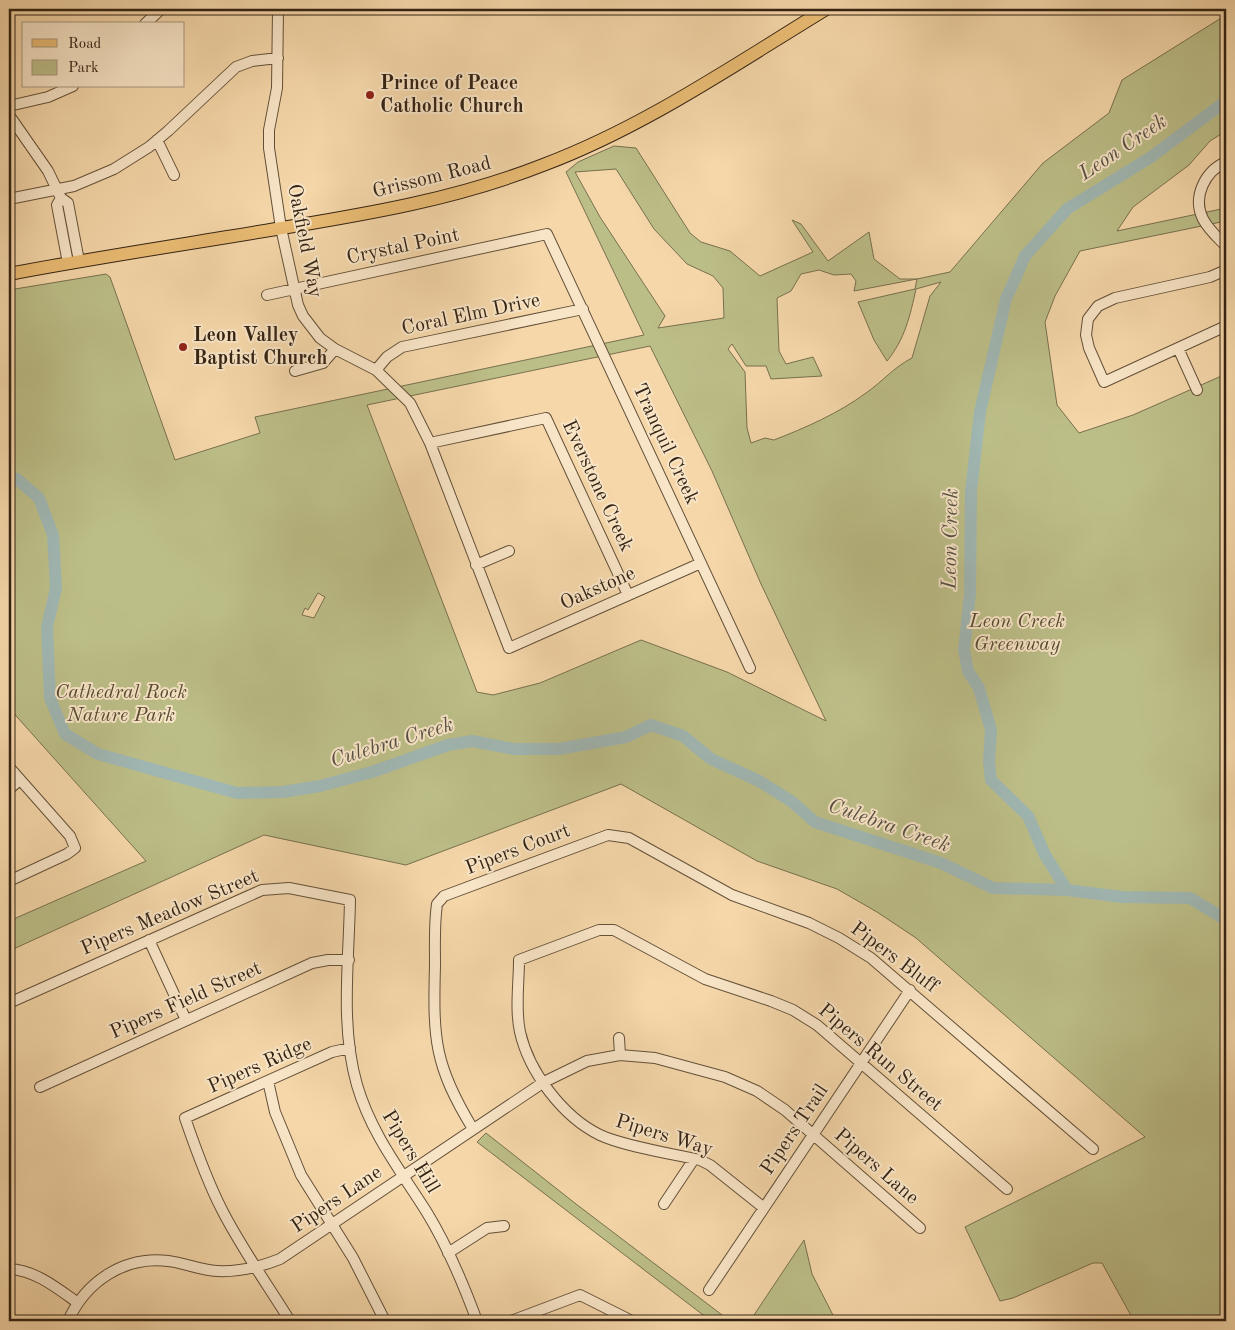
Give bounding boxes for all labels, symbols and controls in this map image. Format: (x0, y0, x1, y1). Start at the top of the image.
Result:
legend (22, 22, 185, 88)
text: Road (68, 37, 102, 52)
text: Park (68, 61, 99, 76)
place label: Prince of Peace Catholic Church (380, 74, 524, 117)
marker: Prince of Peace Catholic Church (364, 89, 376, 101)
water label: Leon Creek (1074, 111, 1171, 186)
street label: Grissom Road (371, 154, 493, 202)
street label: Oakfield Way (283, 182, 325, 300)
street label: Crystal Point (345, 225, 461, 269)
street label: Coral Elm Drive (400, 291, 542, 339)
place label: Leon Valley Baptist Church (193, 326, 328, 369)
marker: Leon Valley Baptist Church (177, 341, 189, 353)
street label: Tranquil Creek (628, 381, 702, 507)
street label: Everstone Creek (558, 417, 636, 555)
water label: Leon Creek (940, 488, 962, 591)
street label: Oakstone (557, 564, 639, 614)
park label: Leon Creek Greenway (968, 612, 1065, 655)
park label: Cathedral Rock Nature Park (55, 683, 187, 726)
water label: Culebra Creek (328, 714, 456, 772)
water label: Culebra Creek (825, 795, 953, 857)
street label: Pipers Court (463, 821, 573, 879)
street label: Pipers Meadow Street (78, 866, 262, 960)
street label: Pipers Bluff (846, 919, 943, 998)
street label: Pipers Field Street (107, 959, 265, 1043)
street label: Pipers Run Street (814, 1000, 946, 1116)
street label: Pipers Ridge (205, 1034, 315, 1098)
street label: Pipers Trail (758, 1081, 832, 1179)
street label: Pipers Hill (377, 1107, 443, 1197)
street label: Pipers Way (613, 1112, 716, 1160)
street label: Pipers Lane (830, 1125, 922, 1209)
street label: Pipers Lane (288, 1163, 386, 1237)

